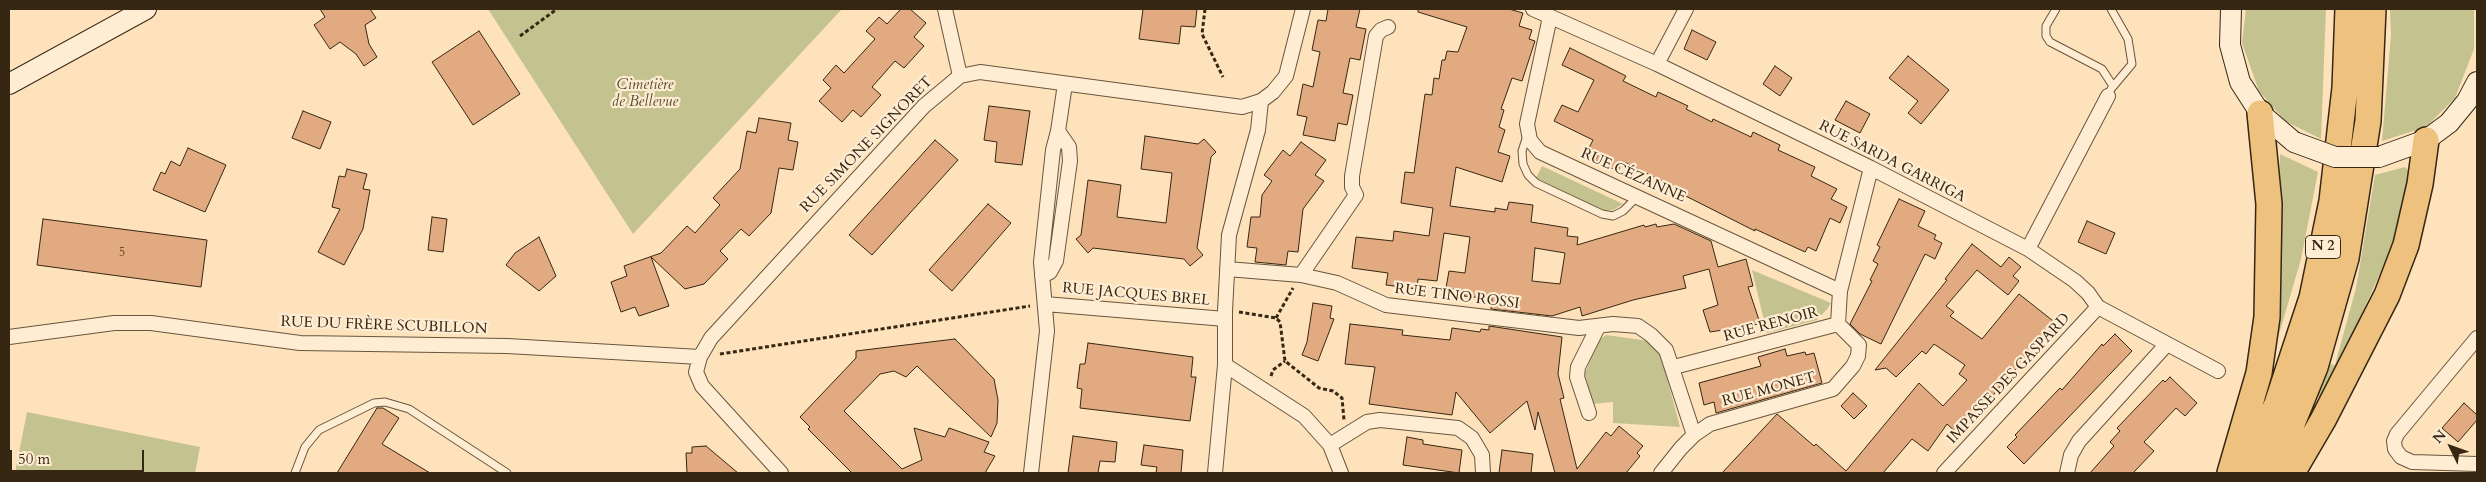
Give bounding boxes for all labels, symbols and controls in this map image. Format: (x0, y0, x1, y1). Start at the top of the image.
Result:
street label: RUE SIMONE SIGNORET (797, 73, 937, 217)
park label: Cimetière de Bellevue (612, 77, 678, 112)
street label: RUE SARDA GARRIGA (1816, 117, 1968, 207)
street label: RUE CÉZANNE (1578, 145, 1688, 207)
road number: N 2 (2306, 236, 2340, 258)
house number: 5 (119, 246, 125, 260)
street label: RUE JACQUES BREL (1061, 280, 1211, 310)
street label: RUE TINO ROSSI (1394, 280, 1520, 314)
street label: RUE RENOIR (1722, 304, 1820, 346)
street label: IMPASSE DES GASPARD (1944, 310, 2074, 448)
street label: RUE DU FRÈRE SCUBILLON (280, 313, 488, 339)
street label: RUE MONET (1720, 369, 1818, 411)
north arrow (2426, 422, 2476, 472)
text: N (2428, 426, 2451, 448)
scale bar (12, 440, 146, 472)
text: 50 m (18, 449, 50, 469)

